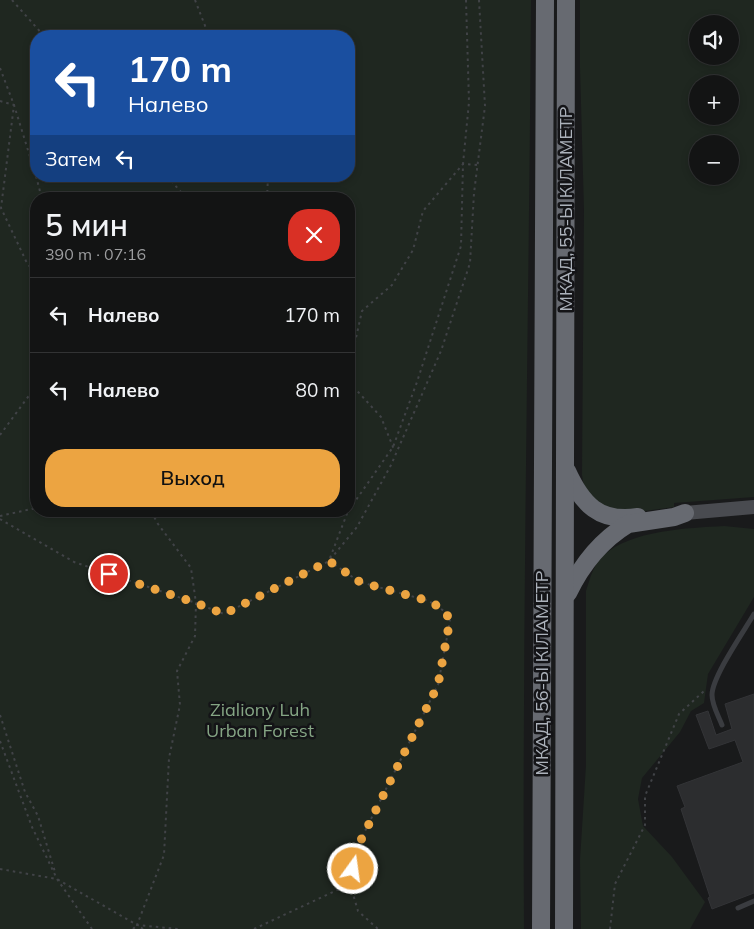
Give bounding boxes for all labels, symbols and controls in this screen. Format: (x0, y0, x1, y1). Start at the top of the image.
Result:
map controls (689, 15, 739, 185)
button: sound (689, 15, 739, 65)
text: 170 m (128, 47, 232, 91)
icon: left (45, 50, 110, 115)
button: + (689, 75, 739, 125)
text: Налево (128, 90, 208, 118)
street label: МКАД, 55-Ы КІЛАМЕТР (554, 107, 577, 311)
button: − (689, 135, 739, 185)
icon: left (111, 145, 139, 173)
text: Затем (45, 147, 101, 171)
text: 5 мин (45, 206, 128, 244)
button: close (288, 209, 340, 261)
text: 390 m · 07:16 (45, 244, 146, 264)
icon: left (45, 301, 73, 329)
text: Налево (88, 303, 160, 327)
text: 170 m (284, 303, 340, 327)
icon: left (45, 376, 73, 404)
text: Налево (88, 378, 160, 402)
text: 80 m (296, 378, 340, 402)
button: Выход (45, 449, 340, 507)
pin (88, 553, 130, 595)
icon: arrive (95, 560, 123, 588)
street label: МКАД, 56-Ы КІЛАМЕТР (530, 571, 553, 775)
park label: Zialiony Luh Urban Forest (206, 698, 314, 742)
position arrow (326, 842, 378, 894)

